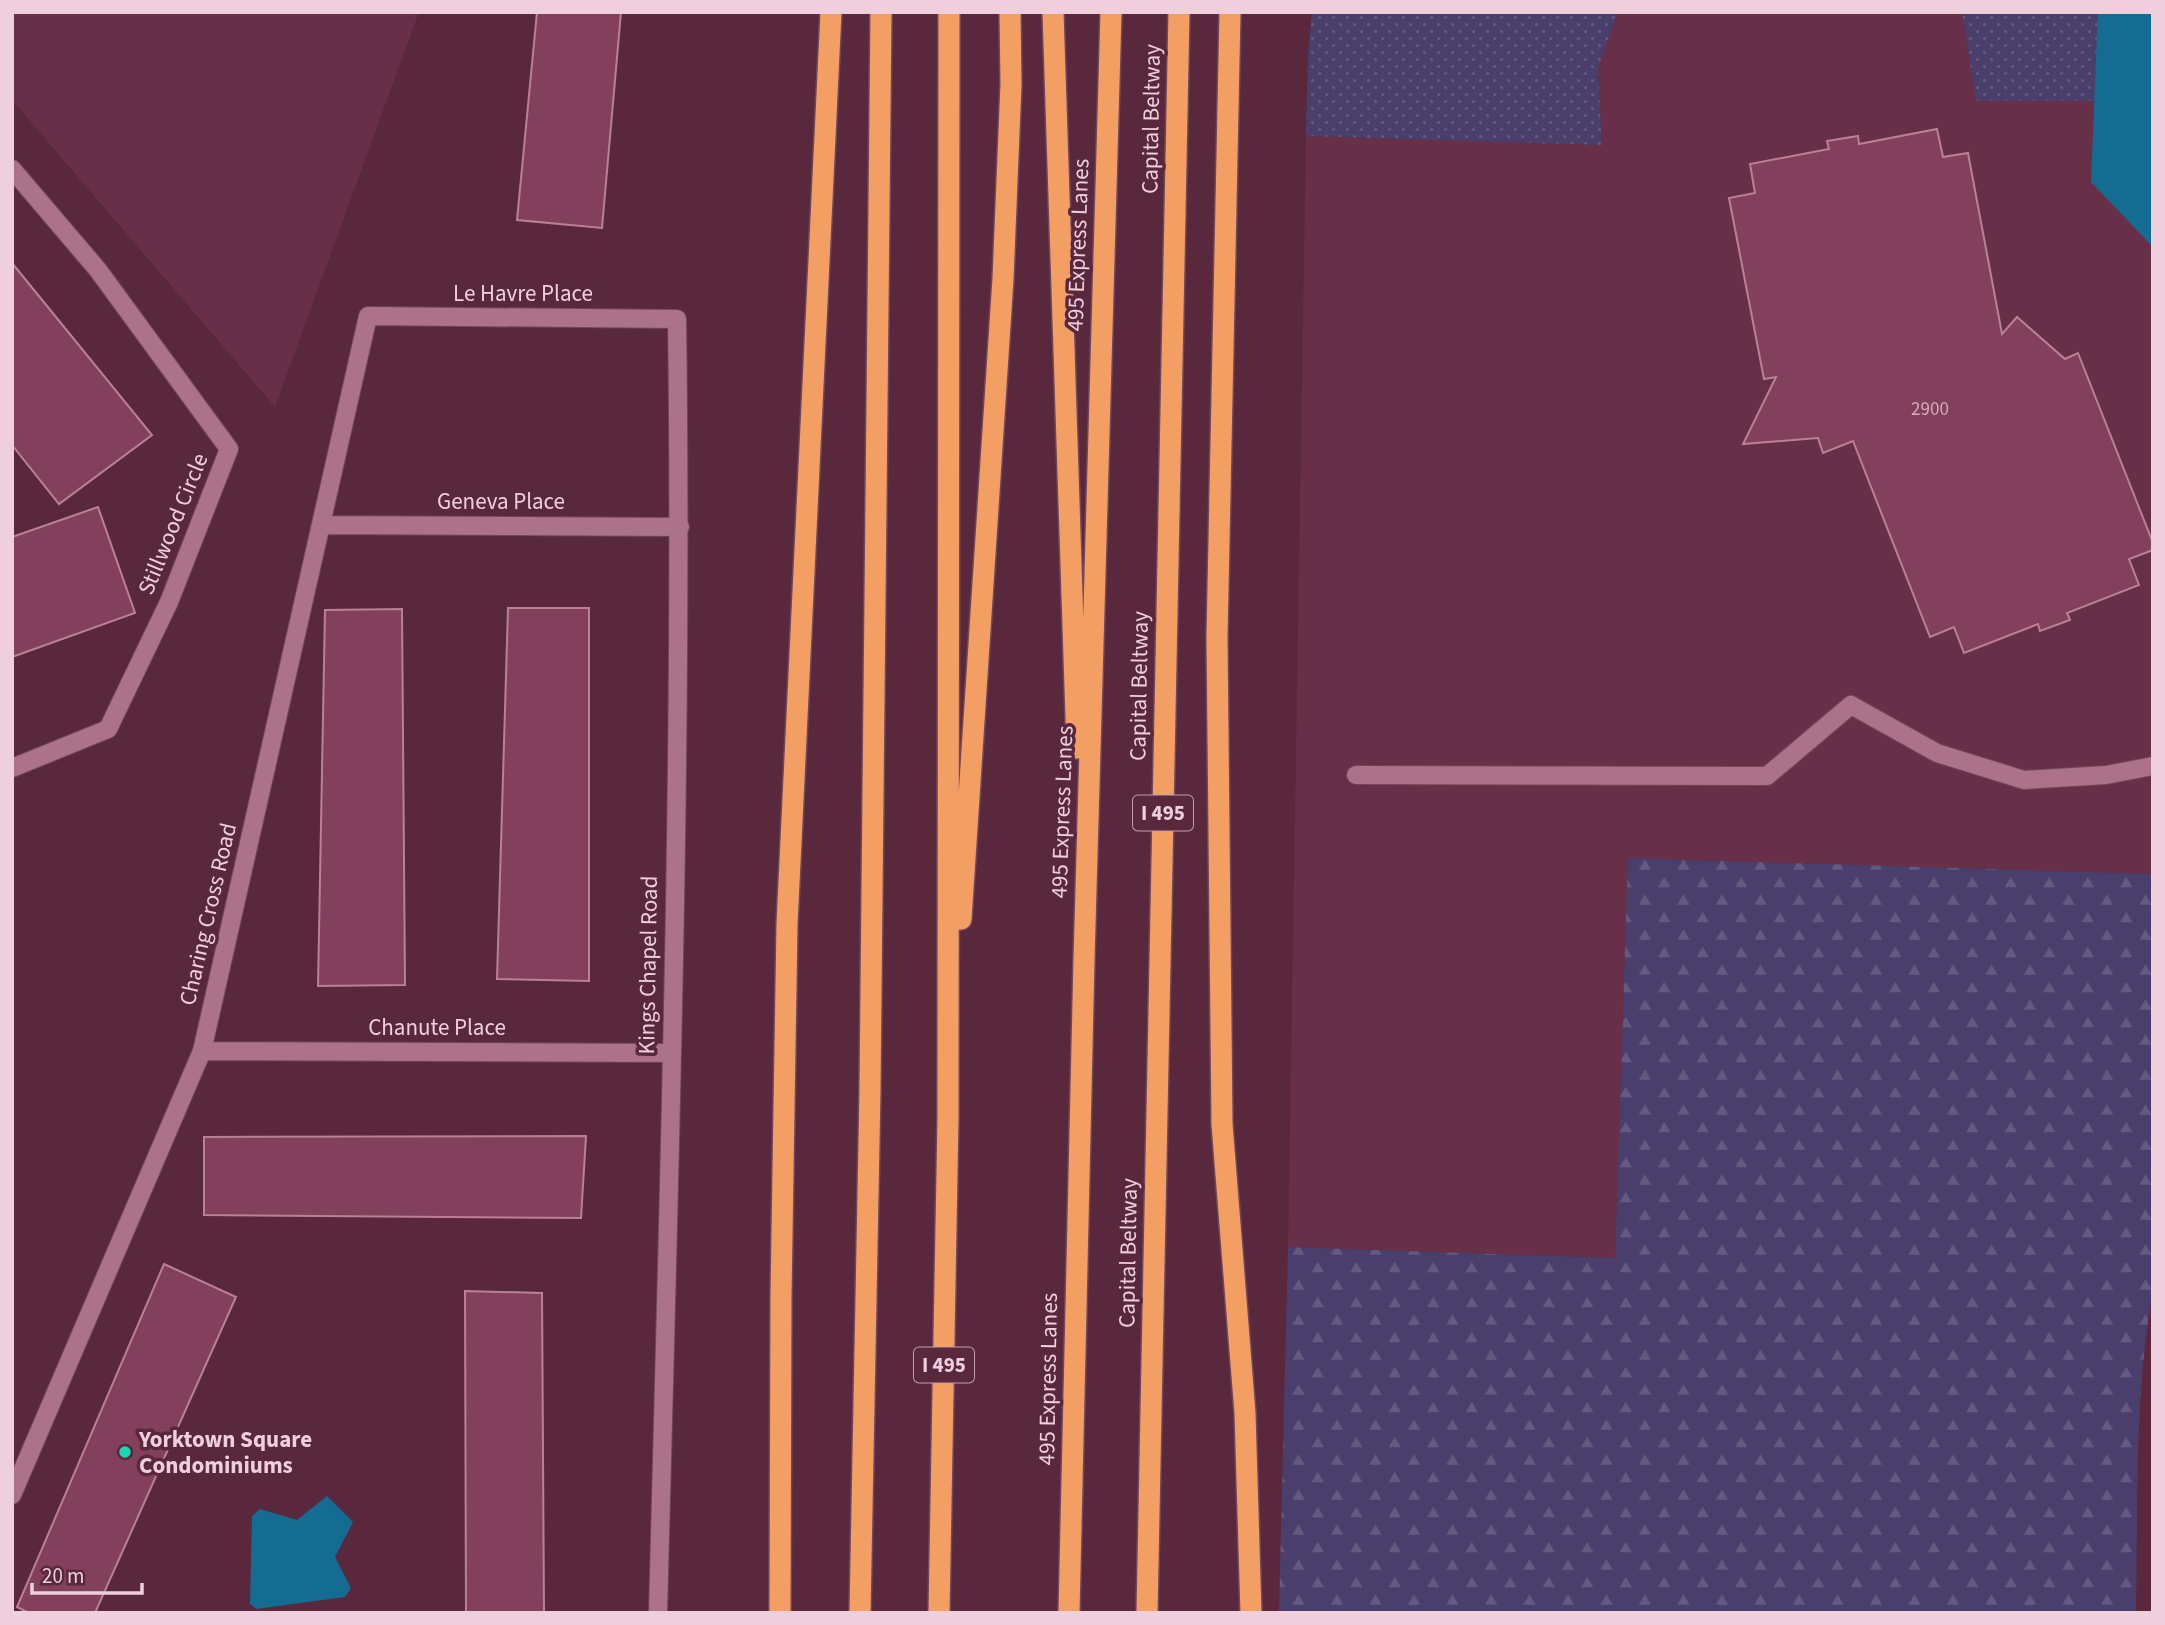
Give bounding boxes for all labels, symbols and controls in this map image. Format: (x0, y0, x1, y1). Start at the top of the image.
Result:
street label: Capital Beltway (1133, 44, 1169, 194)
street label: 495 Express Lanes (1058, 158, 1098, 332)
street label: Le Havre Place (453, 277, 593, 310)
house number: 2900 (1911, 396, 1949, 423)
street label: Stillwood Circle (130, 448, 216, 600)
street label: Geneva Place (437, 485, 565, 518)
street label: Capital Beltway (1121, 611, 1157, 761)
street label: 495 Express Lanes (1042, 725, 1082, 899)
road number: I 495 (1133, 796, 1193, 830)
street label: Charing Cross Road (171, 820, 245, 1008)
street label: Kings Chapel Road (630, 875, 666, 1055)
street label: Chanute Place (368, 1011, 506, 1044)
street label: Capital Beltway (1110, 1178, 1146, 1328)
street label: 495 Express Lanes (1030, 1292, 1066, 1466)
road number: I 495 (914, 1348, 974, 1382)
place label: Yorktown Square Condominiums (138, 1423, 312, 1482)
marker: Yorktown Square Condominiums (117, 1444, 133, 1460)
scale bar (32, 1552, 142, 1596)
text: 20 m (42, 1561, 84, 1591)

